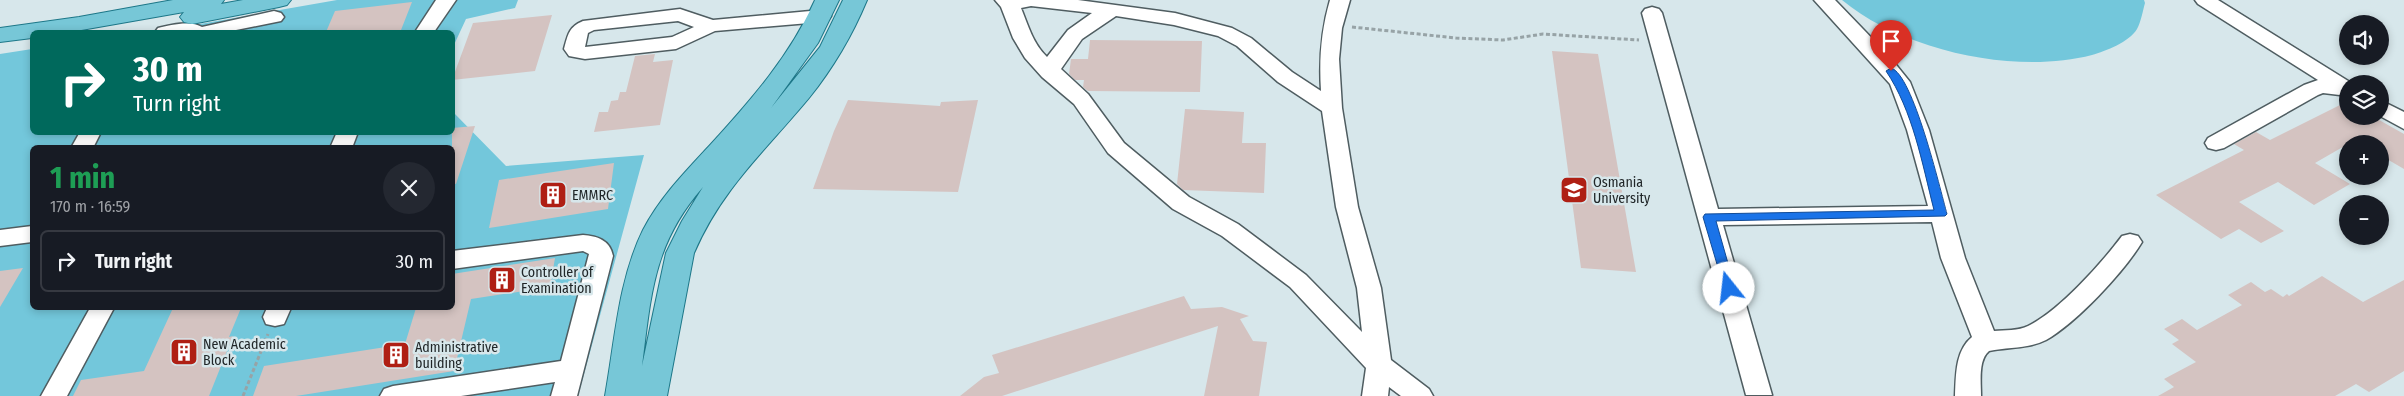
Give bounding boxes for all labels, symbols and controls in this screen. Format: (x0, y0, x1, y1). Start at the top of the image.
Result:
map controls (2339, 15, 2389, 245)
button: sound (2339, 15, 2389, 65)
pin (1870, 20, 1912, 71)
icon: arrive (1877, 27, 1905, 55)
text: 30 m (133, 48, 203, 90)
icon: right (50, 50, 115, 115)
button: layers (2339, 75, 2389, 125)
text: Turn right (133, 90, 221, 117)
button: + (2339, 135, 2389, 185)
text: 1 min (50, 160, 115, 196)
button: close (383, 162, 435, 214)
place label: Osmania University (1593, 174, 1651, 207)
school or university icon: Osmania University (1559, 175, 1589, 205)
building icon: EMMRC (538, 180, 568, 210)
place label: EMMRC (572, 187, 613, 204)
button: − (2339, 195, 2389, 245)
text: 170 m · 16:59 (50, 197, 130, 216)
icon: right (52, 247, 80, 275)
text: Turn right (95, 250, 172, 273)
text: 30 m (395, 250, 433, 273)
position arrow (1702, 261, 1754, 313)
place label: Controller of Examination (521, 264, 595, 297)
building icon: Controller of Examination (487, 265, 517, 295)
place label: New Academic Block (203, 336, 286, 369)
building icon: New Academic Block (169, 337, 199, 367)
place label: Administrative building (415, 339, 498, 372)
building icon: Administrative building (381, 340, 411, 370)

